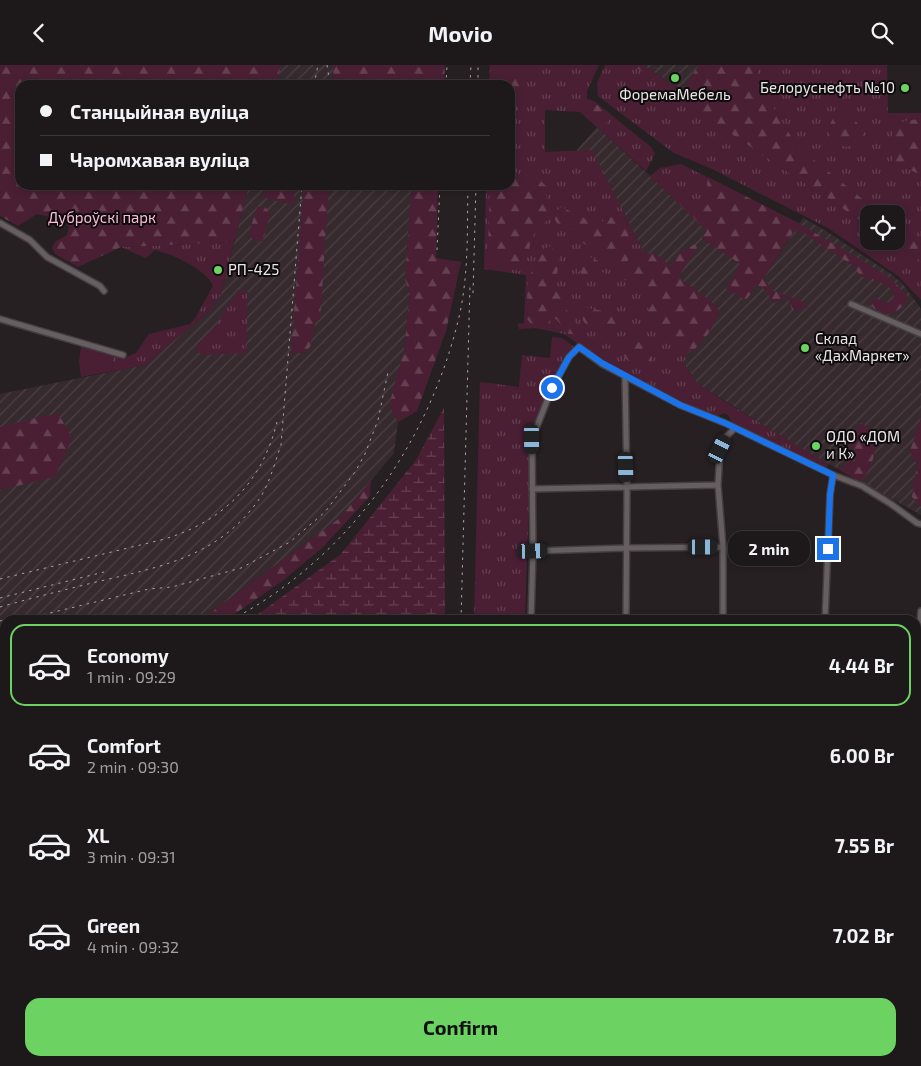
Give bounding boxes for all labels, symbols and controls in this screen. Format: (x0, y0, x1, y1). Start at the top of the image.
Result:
icon: back (25, 19, 53, 47)
icon: search (868, 19, 896, 47)
text: Movio (428, 20, 493, 46)
marker: ФоремаМебель (669, 72, 681, 84)
place label: Белоруснефть №10 (760, 78, 895, 97)
marker: Белоруснефть №10 (899, 82, 911, 94)
place label: ФоремаМебель (619, 85, 731, 103)
text: Станцыйная вуліца (70, 100, 249, 123)
text: Чаромхавая вуліца (70, 148, 250, 171)
map controls (860, 205, 905, 250)
button: locate (860, 205, 905, 250)
park label: Дуброўскі парк (48, 208, 156, 227)
place label: РП-425 (228, 260, 279, 278)
marker: РП-425 (212, 264, 224, 276)
place label: Склад «ДахМаркет» (815, 329, 910, 364)
marker: Склад «ДахМаркет» (799, 342, 811, 354)
route start (541, 377, 563, 399)
car (524, 424, 539, 454)
place label: ОДО «ДОМ и К» (826, 427, 900, 462)
car (706, 432, 733, 466)
marker: ОДО «ДОМ и К» (810, 440, 822, 452)
car (617, 452, 634, 482)
callout: 2 min (728, 531, 810, 567)
route end (817, 538, 839, 560)
text: 2 min (749, 539, 789, 558)
car (688, 540, 718, 555)
car (517, 543, 548, 559)
icon: car (27, 643, 72, 688)
text: Economy (87, 644, 169, 667)
text: 4.44 Br (829, 654, 894, 677)
text: 1 min · 09:29 (87, 667, 176, 686)
icon: car (27, 733, 72, 778)
text: Comfort (87, 734, 161, 757)
text: 6.00 Br (830, 744, 894, 767)
text: 2 min · 09:30 (87, 757, 179, 776)
icon: car (27, 823, 72, 868)
text: XL (87, 824, 109, 847)
text: 7.55 Br (835, 834, 894, 857)
text: 3 min · 09:31 (87, 847, 176, 866)
icon: car (27, 913, 72, 958)
text: Green (87, 914, 140, 937)
text: 7.02 Br (833, 924, 894, 947)
text: 4 min · 09:32 (87, 937, 179, 956)
button: Confirm (25, 998, 896, 1056)

